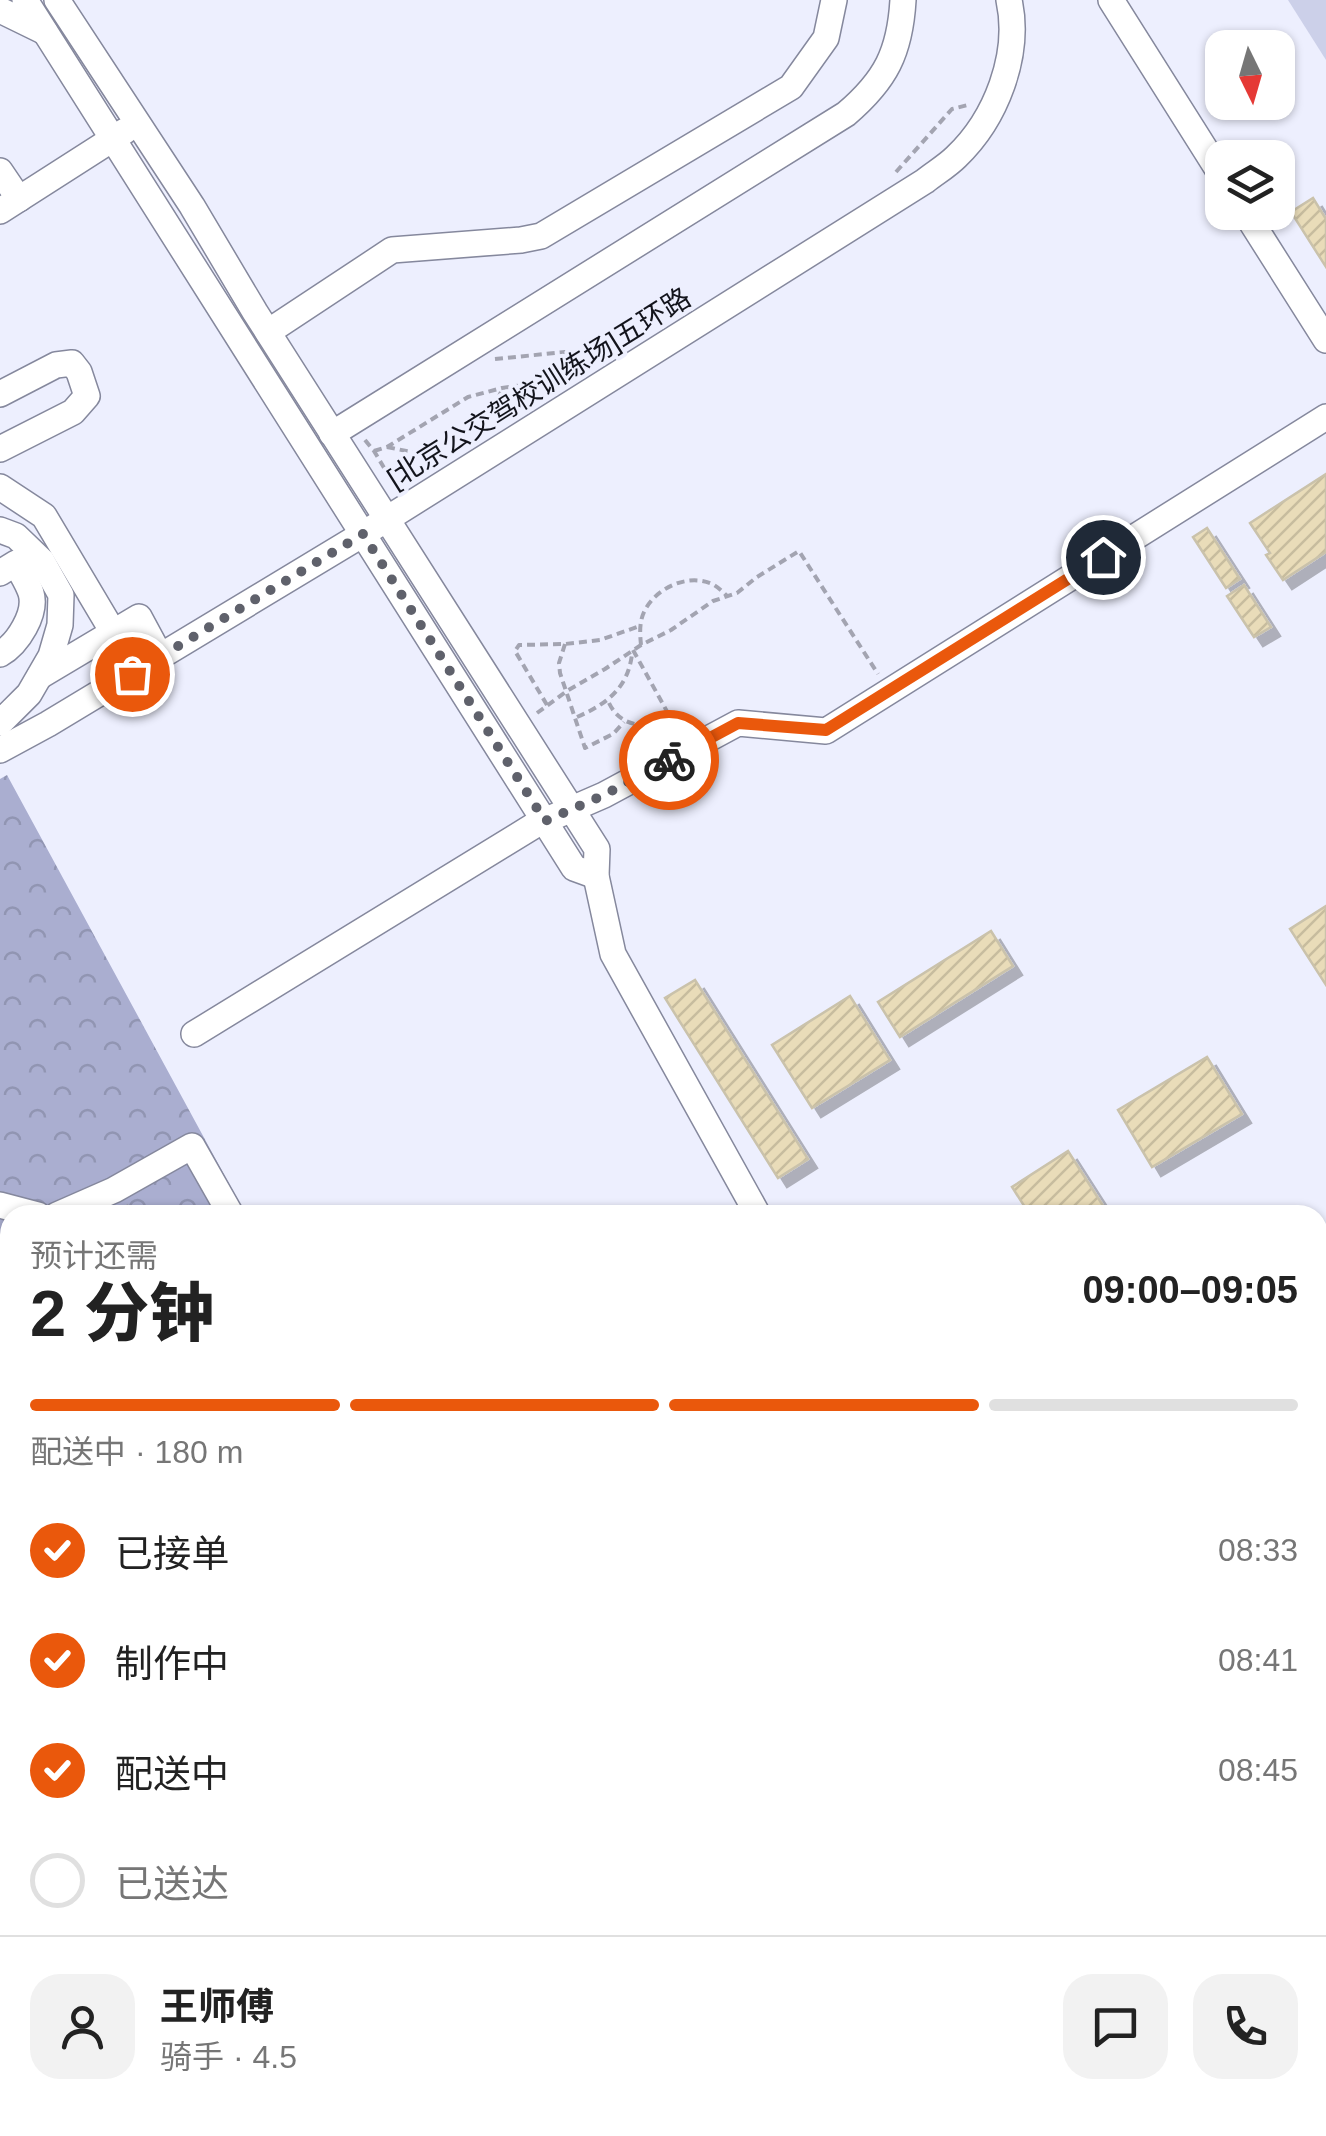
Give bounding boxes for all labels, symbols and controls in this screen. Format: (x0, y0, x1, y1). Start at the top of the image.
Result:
north arrow (1205, 30, 1295, 120)
map controls (1205, 30, 1295, 230)
button: layers (1205, 140, 1295, 230)
street label: [北京公交驾校训练场]五环路 (382, 282, 696, 494)
pin (1061, 515, 1146, 600)
icon: home (1076, 530, 1131, 585)
pin (90, 632, 175, 717)
icon: bag (105, 647, 160, 702)
courier (619, 710, 719, 810)
icon: bike (642, 733, 697, 788)
text: 预计还需 (30, 1238, 158, 1274)
text: 09:00–09:05 (1082, 1269, 1298, 1311)
text: 2 分钟 (30, 1277, 214, 1350)
text: 配送中 · 180 m (30, 1434, 243, 1470)
icon: check (30, 1523, 85, 1578)
text: 08:33 (1218, 1532, 1298, 1568)
text: 已接单 (115, 1533, 229, 1575)
icon: check (30, 1633, 85, 1688)
text: 08:41 (1218, 1642, 1298, 1678)
text: 制作中 (115, 1643, 229, 1685)
icon: check (30, 1743, 85, 1798)
text: 08:45 (1218, 1752, 1298, 1788)
text: 配送中 (115, 1753, 229, 1795)
text: 已送达 (115, 1863, 229, 1905)
button: person (30, 1974, 135, 2079)
button: chat (1063, 1974, 1168, 2079)
button: phone (1193, 1974, 1298, 2079)
text: 王师傅 (160, 1986, 274, 2028)
text: 骑手 · 4.5 (160, 2039, 297, 2075)

